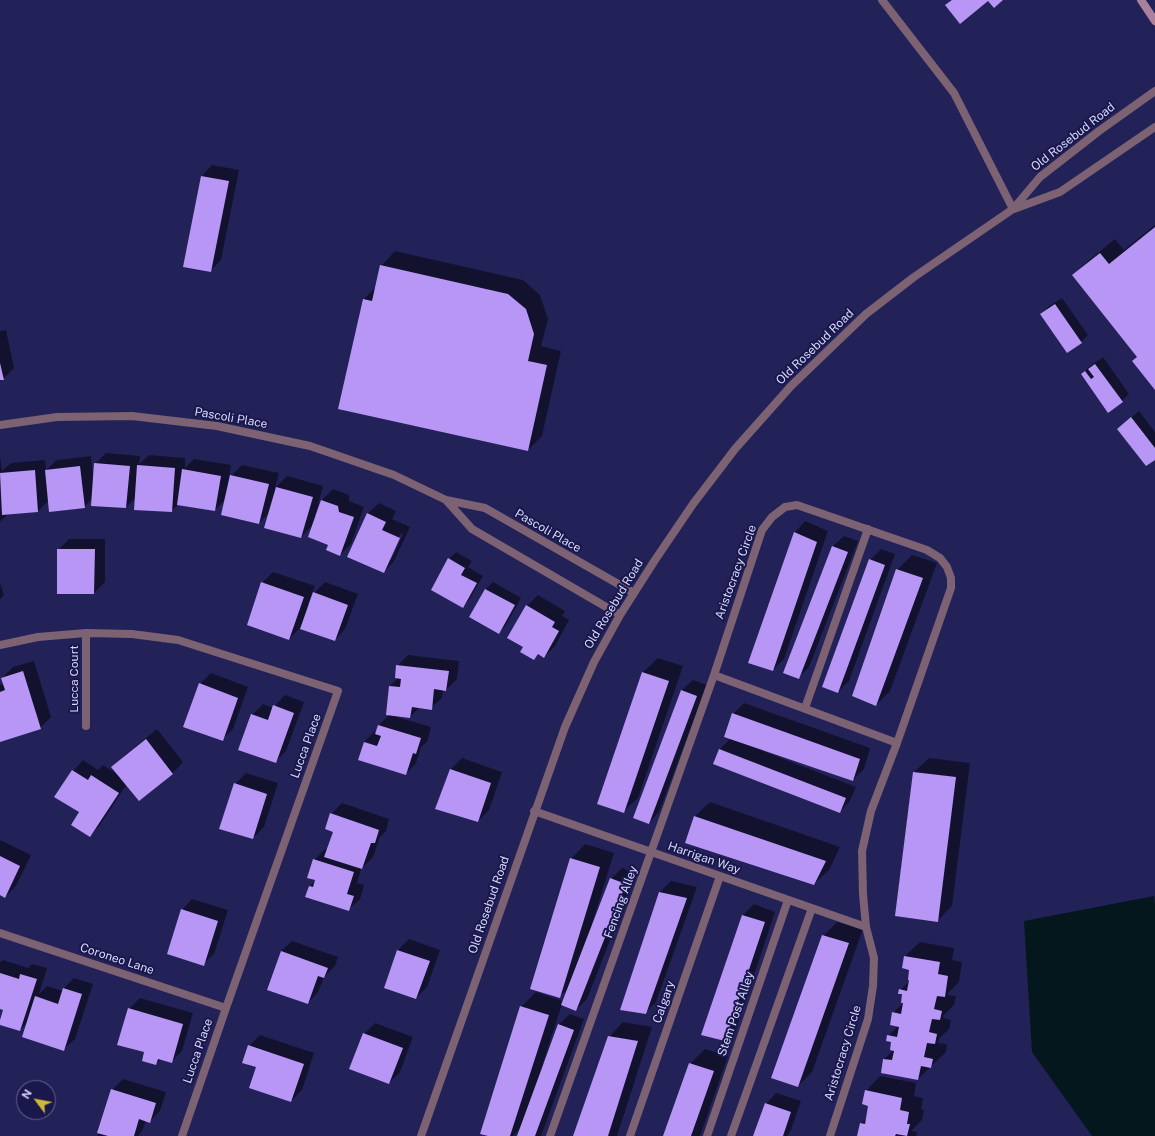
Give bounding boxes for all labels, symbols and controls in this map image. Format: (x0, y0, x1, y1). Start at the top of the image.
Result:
street label: Old Rosebud Road (1028, 100, 1118, 174)
street label: Old Rosebud Road (773, 306, 857, 388)
street label: Pascoli Place (193, 404, 269, 432)
street label: Pascoli Place (512, 506, 584, 556)
street label: Aristocracy Circle (712, 523, 760, 621)
street label: Old Rosebud Road (581, 556, 647, 652)
street label: Lucca Court (67, 645, 81, 713)
street label: Lucca Place (288, 712, 324, 780)
street label: Harrigan Way (666, 839, 742, 877)
street label: Old Rosebud Road (466, 854, 512, 956)
street label: Fencing Alley (601, 864, 641, 940)
street label: Coroneo Lane (78, 940, 156, 978)
street label: Stem Post Alley (715, 970, 757, 1058)
street label: Calgary (650, 979, 678, 1025)
street label: Aristocracy Circle (822, 1003, 864, 1103)
street label: Lucca Place (180, 1017, 216, 1085)
north arrow (16, 1080, 56, 1120)
text: N (19, 1087, 34, 1101)

